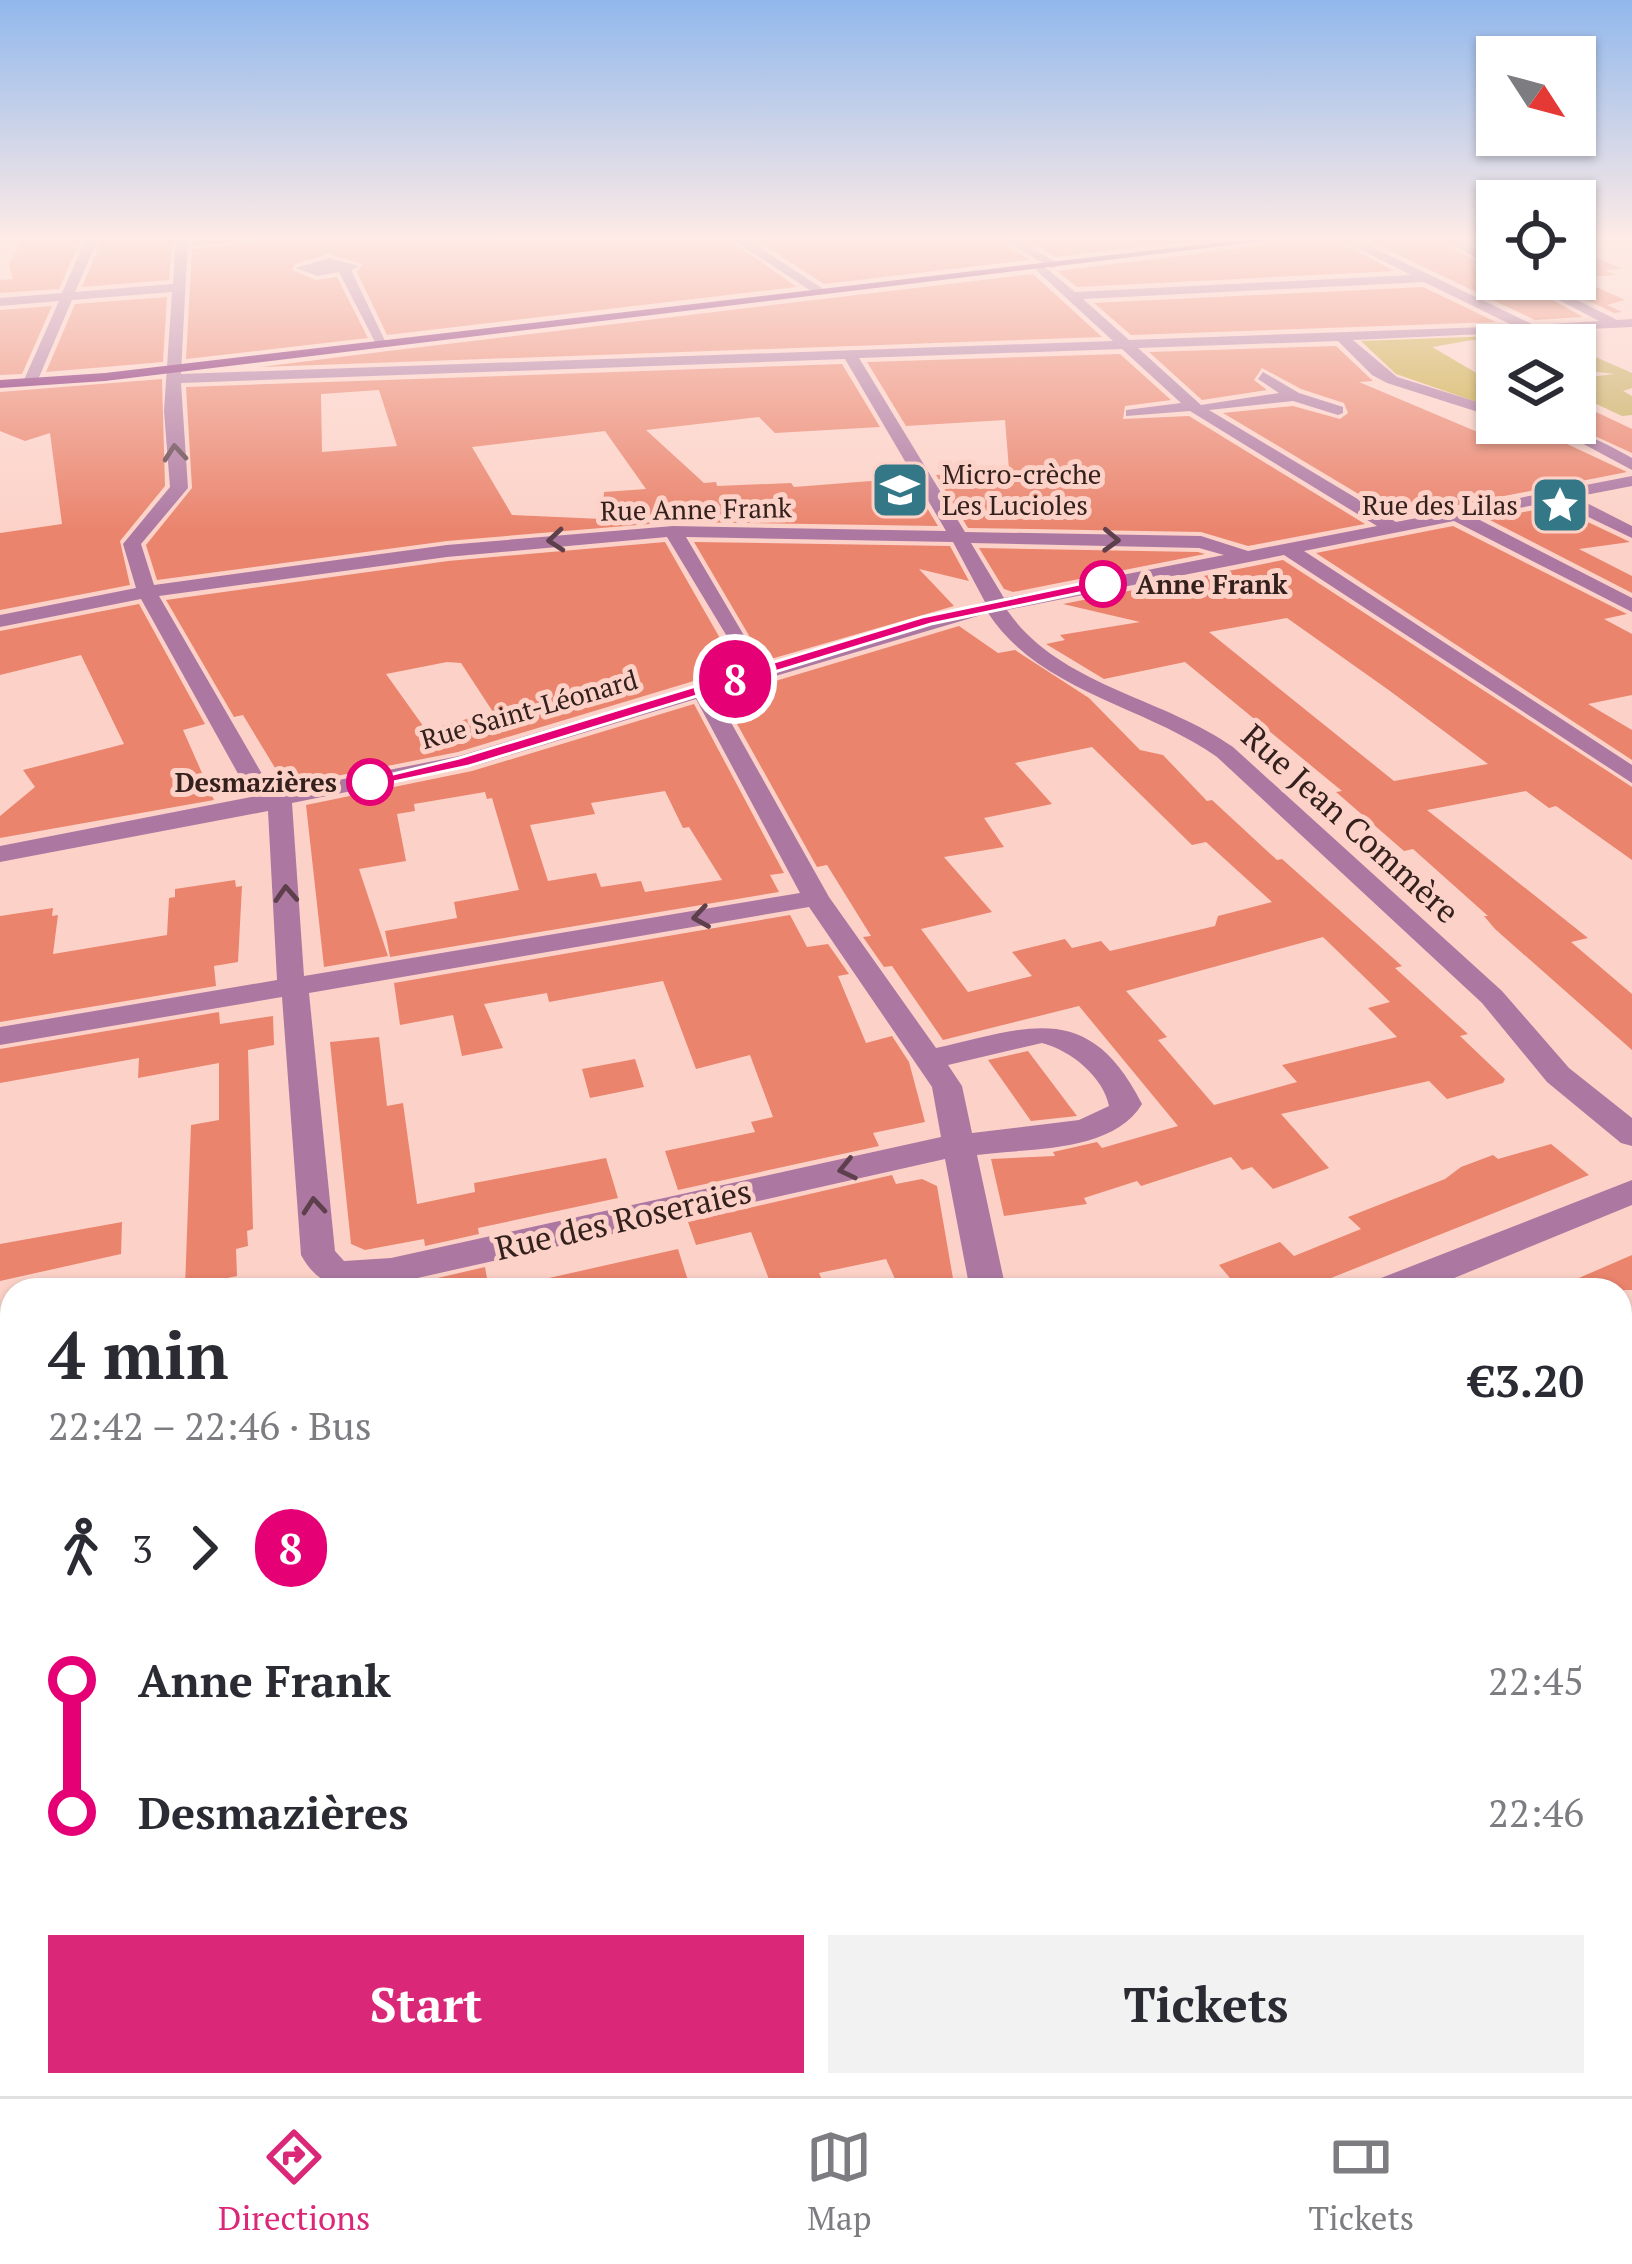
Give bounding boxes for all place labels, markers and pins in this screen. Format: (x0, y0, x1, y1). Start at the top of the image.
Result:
place label: Micro-crèche Les Lucioles (942, 456, 1101, 523)
school or university icon: Micro-crèche Les Lucioles (869, 459, 931, 521)
place icon: Rue des Lilas (1529, 474, 1591, 536)
place label: Rue des Lilas (1362, 487, 1518, 523)
marker: Anne Frank (1081, 562, 1125, 606)
place label: Anne Frank (1136, 566, 1288, 602)
marker: Desmazières (348, 760, 392, 804)
place label: Desmazières (175, 764, 337, 800)

